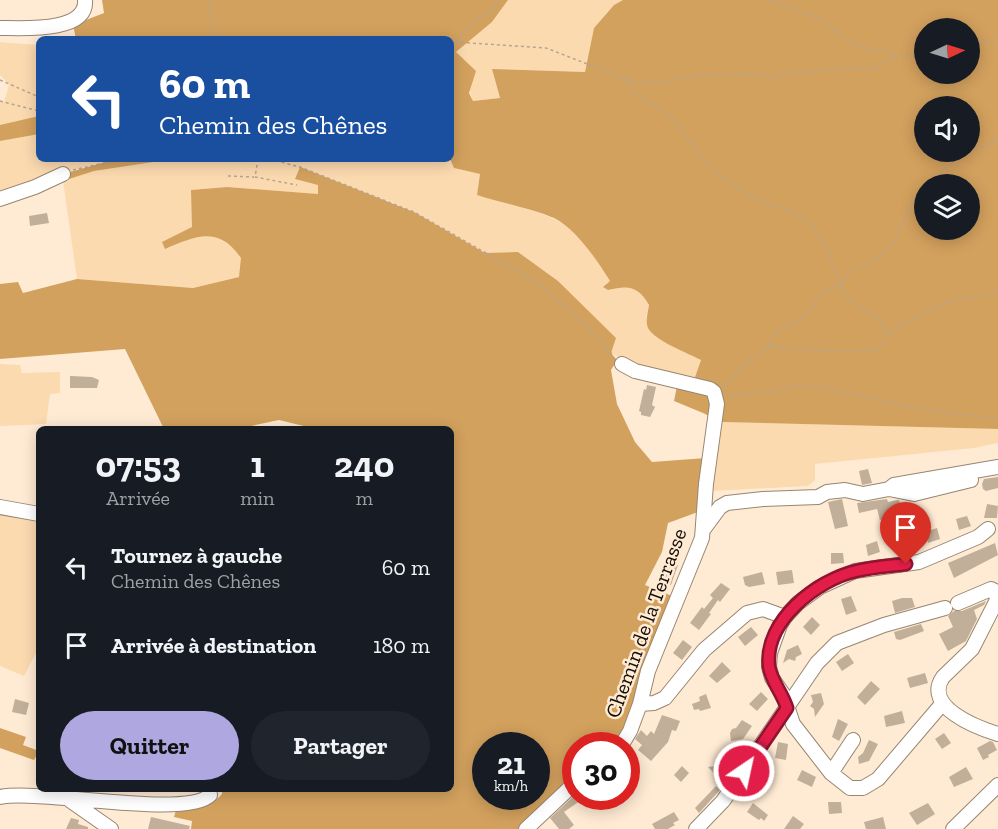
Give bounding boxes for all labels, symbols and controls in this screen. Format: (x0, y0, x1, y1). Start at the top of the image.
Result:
north arrow (914, 18, 980, 84)
map controls (914, 18, 980, 240)
text: 60 m (159, 58, 250, 109)
icon: left (60, 60, 138, 138)
button: sound (914, 96, 980, 162)
text: Chemin des Chênes (159, 109, 387, 141)
button: layers (914, 174, 980, 240)
text: 07:53 (95, 443, 181, 486)
text: 1 (250, 443, 265, 486)
text: 240 (334, 443, 395, 486)
text: Arrivée (106, 486, 170, 510)
text: min (240, 486, 275, 510)
text: m (356, 486, 373, 510)
pin (880, 502, 931, 564)
icon: arrive (889, 511, 922, 544)
street label: Chemin de la Terrasse (600, 525, 691, 721)
text: Tournez à gauche (111, 542, 282, 569)
icon: left (60, 551, 93, 584)
text: 60 m (382, 554, 430, 581)
text: Chemin des Chênes (111, 569, 280, 593)
icon: arrive (60, 629, 93, 662)
text: Arrivée à destination (111, 632, 316, 659)
text: 180 m (373, 632, 430, 659)
button: Quitter (60, 711, 239, 780)
button: Partager (251, 711, 430, 780)
speed limit sign: 30 (562, 732, 640, 810)
position arrow (712, 739, 776, 803)
text: 21 (497, 746, 525, 782)
text: km/h (494, 777, 528, 795)

